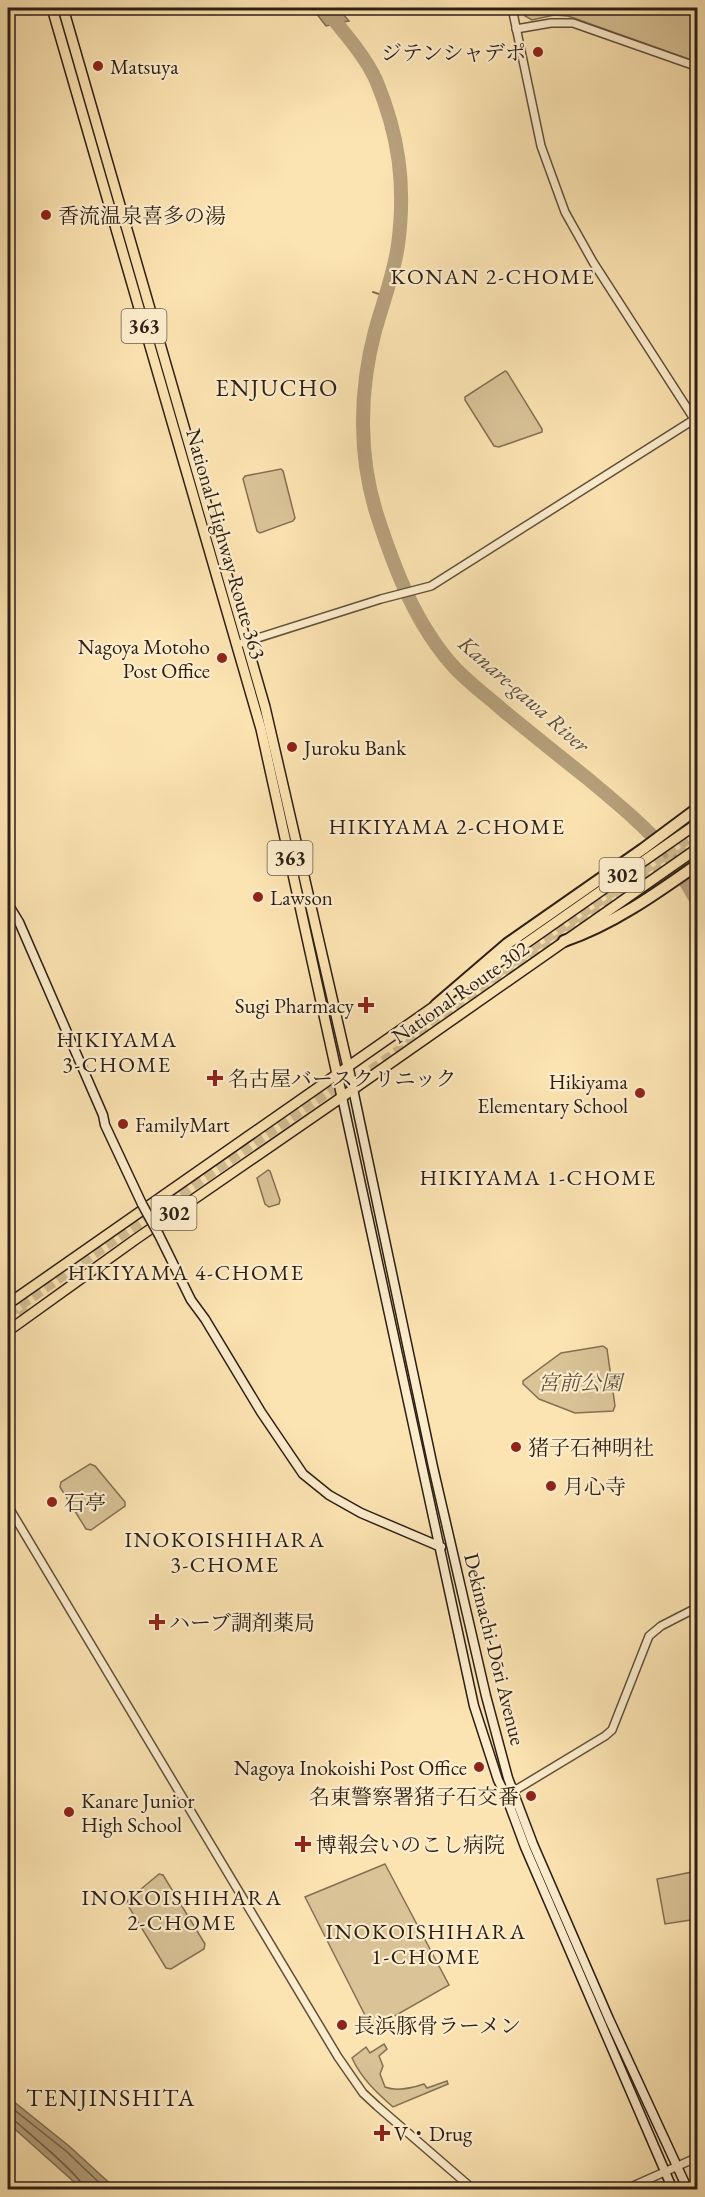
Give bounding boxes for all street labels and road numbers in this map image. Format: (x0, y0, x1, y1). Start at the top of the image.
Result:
road number: 363 (122, 309, 166, 343)
street label: National Highway Route 363 (180, 426, 272, 662)
road number: 363 (268, 841, 312, 875)
road number: 302 (600, 858, 644, 892)
street label: National Route 302 (386, 935, 534, 1049)
road number: 302 (152, 1196, 196, 1230)
street label: Dekimachi-Dōri Avenue (458, 1550, 532, 1748)

